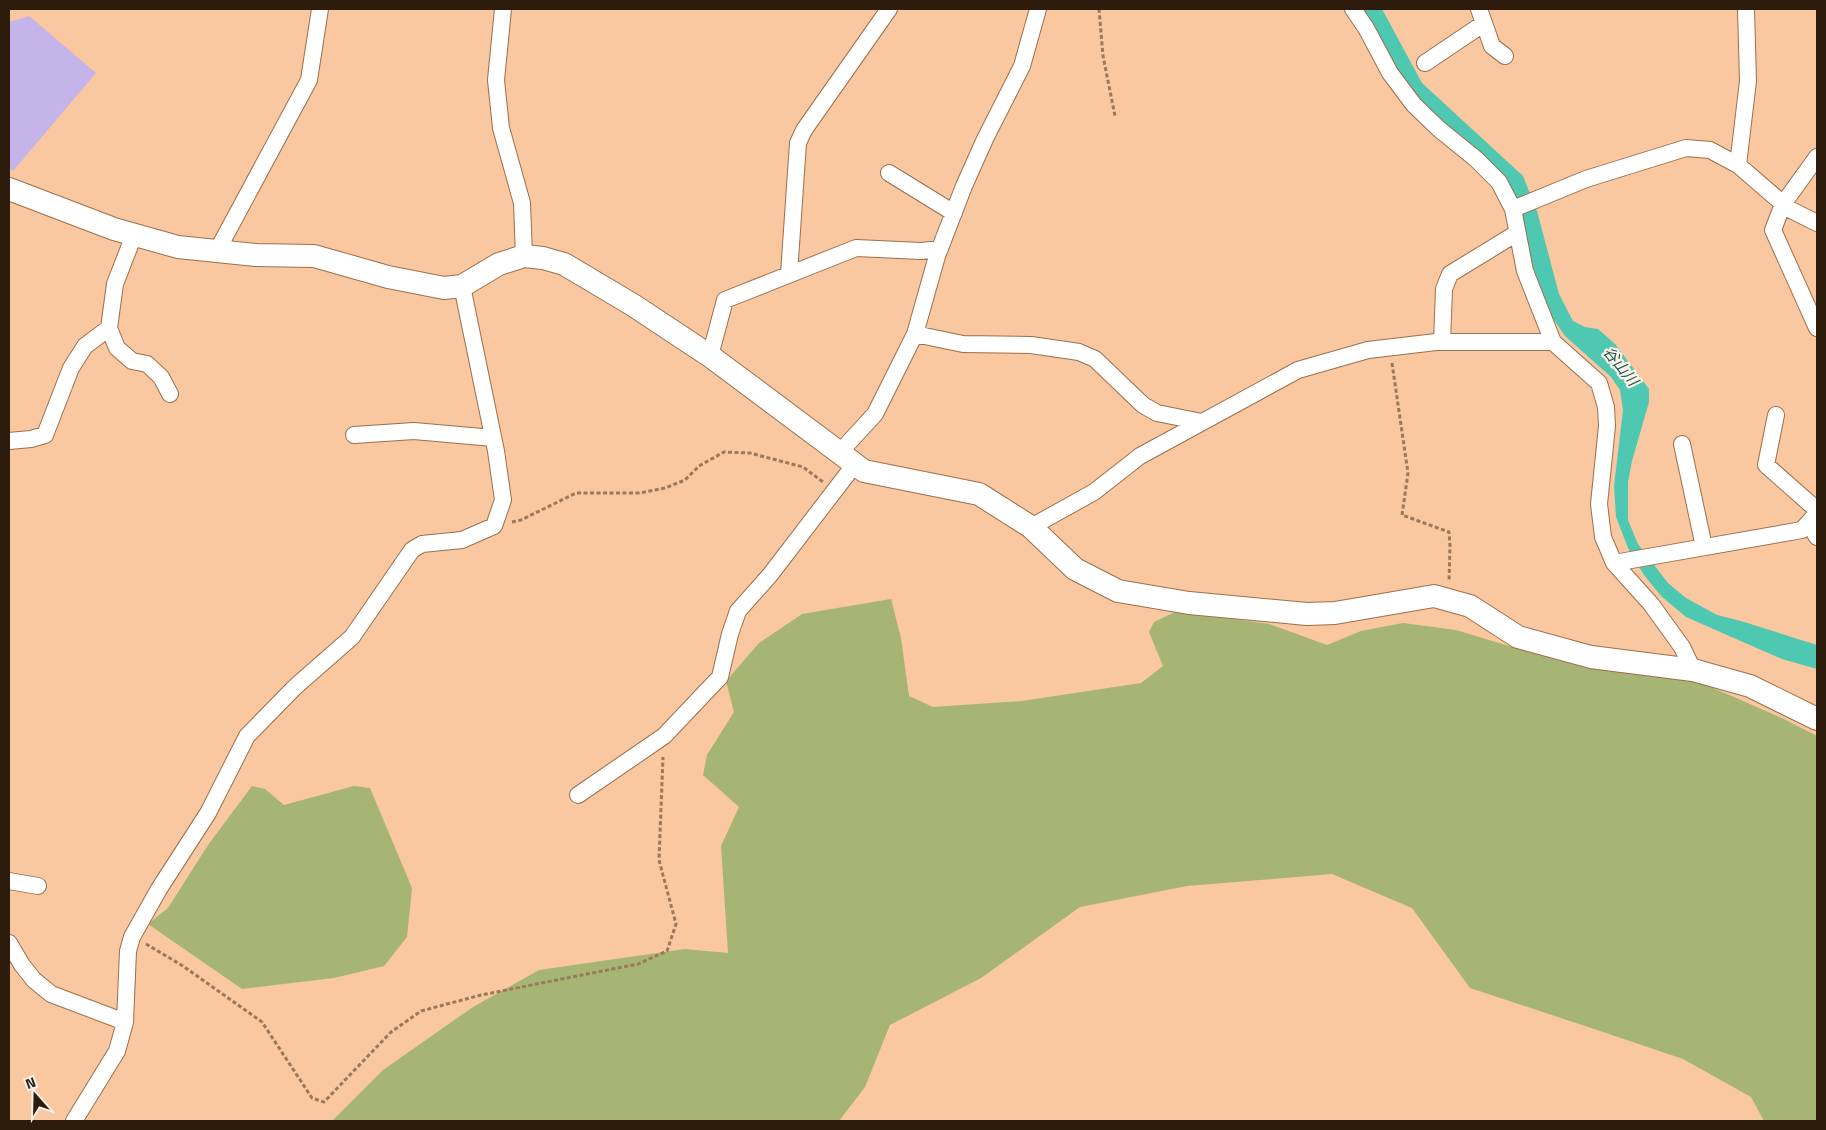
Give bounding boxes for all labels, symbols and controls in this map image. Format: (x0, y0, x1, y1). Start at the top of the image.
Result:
water label: 谷山川 (1598, 341, 1645, 392)
north arrow (10, 1070, 60, 1120)
text: N (22, 1071, 39, 1094)

